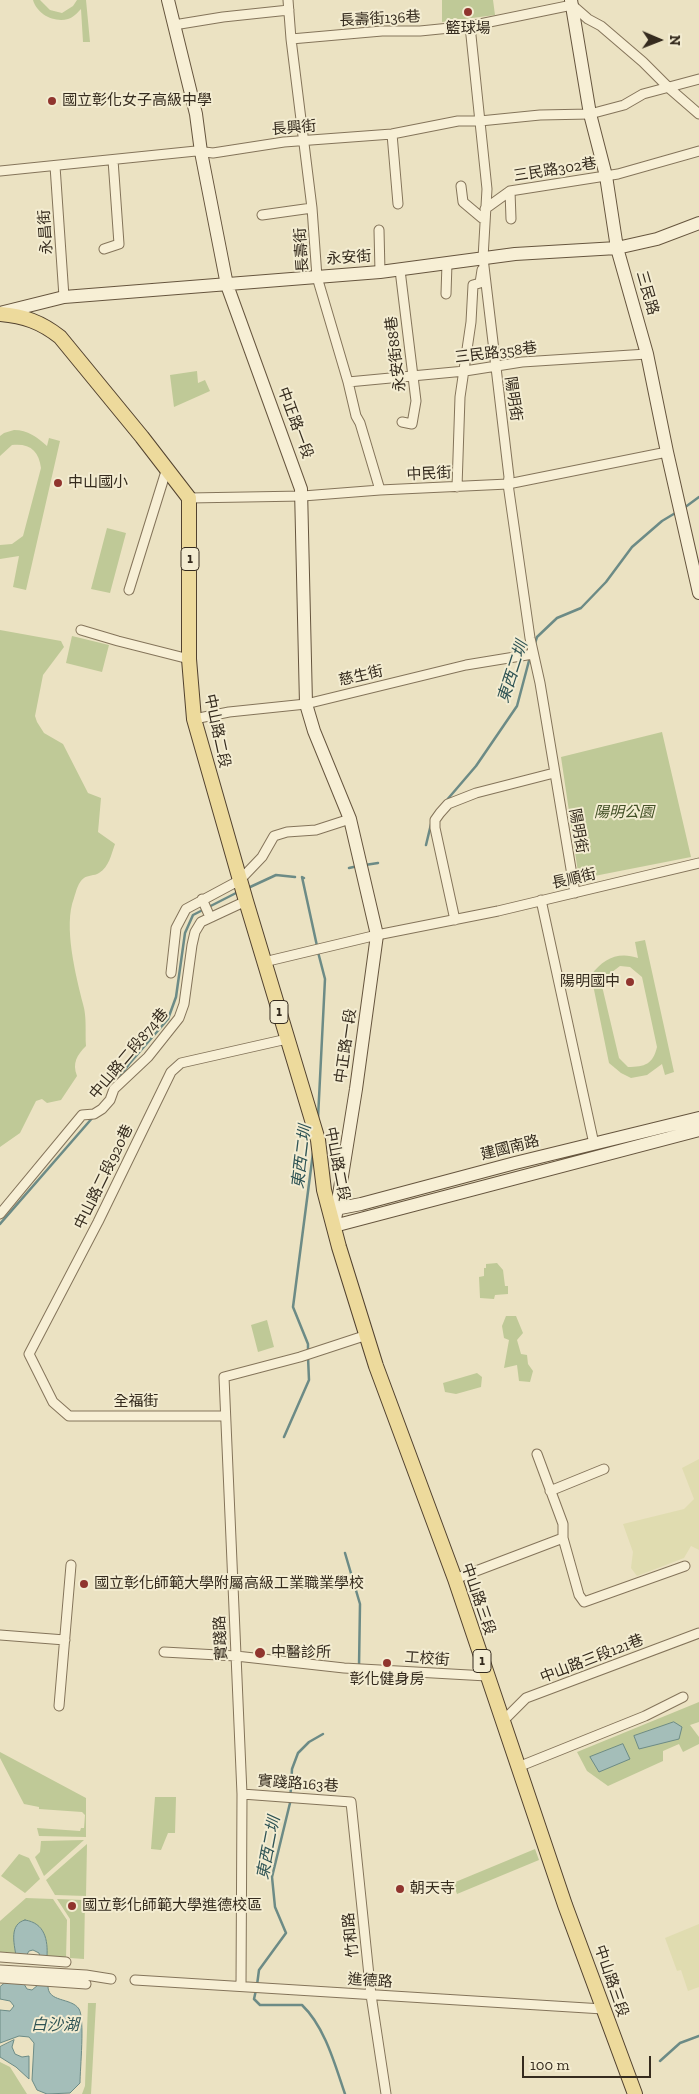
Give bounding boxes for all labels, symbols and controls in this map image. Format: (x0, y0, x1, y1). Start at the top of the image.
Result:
marker: 籃球場 (462, 6, 474, 18)
street label: 長壽街136巷 (339, 8, 421, 30)
north arrow (634, 15, 684, 65)
place label: 籃球場 (446, 20, 490, 38)
text: N (666, 35, 683, 46)
place label: 國立彰化女子高級中學 (62, 92, 212, 110)
marker: 國立彰化女子高級中學 (46, 95, 58, 107)
street label: 長興街 (271, 117, 317, 139)
street label: 三民路302巷 (512, 155, 598, 185)
street label: 永昌街 (35, 209, 57, 255)
street label: 長壽街 (291, 227, 313, 273)
street label: 永安街 (326, 247, 372, 269)
street label: 三民路 (632, 269, 662, 317)
street label: 永安街88巷 (382, 315, 410, 393)
street label: 三民路358巷 (454, 339, 538, 367)
street label: 陽明街 (501, 375, 525, 423)
street label: 中正路一段 (274, 385, 316, 461)
street label: 中民街 (406, 464, 452, 484)
place label: 中山國小 (68, 474, 128, 492)
marker: 中山國小 (52, 477, 64, 489)
road number: 1 (181, 548, 199, 570)
water label: 東西二圳 (494, 639, 532, 705)
street label: 慈生街 (337, 662, 385, 690)
street label: 中山路二段 (200, 692, 234, 770)
park label: 陽明公園 (594, 804, 654, 822)
street label: 陽明街 (565, 807, 591, 855)
street label: 長順街 (550, 865, 598, 893)
place label: 陽明國中 (560, 973, 620, 991)
marker: 陽明國中 (624, 976, 636, 988)
road number: 1 (270, 1000, 288, 1024)
street label: 中山路二段874巷 (86, 1005, 172, 1103)
street label: 中正路一段 (332, 1008, 360, 1084)
street label: 中山路二段920巷 (71, 1122, 137, 1232)
water label: 東西二圳 (289, 1124, 315, 1190)
street label: 中山路二段 (321, 1125, 353, 1203)
street label: 建國南路 (479, 1132, 541, 1164)
street label: 全福街 (114, 1393, 158, 1411)
street label: 中山路三段 (457, 1561, 499, 1637)
place label: 國立彰化師範大學附屬高級工業職業學校 (94, 1575, 364, 1593)
marker: 國立彰化師範大學附屬高級工業職業學校 (78, 1578, 90, 1590)
street label: 實踐路 (211, 1615, 231, 1661)
street label: 中山路三段121巷 (538, 1631, 646, 1687)
place label: 中醫診所 (271, 1644, 331, 1662)
marker: 中醫診所 (253, 1646, 267, 1660)
street label: 工校街 (404, 1648, 450, 1670)
road number: 1 (473, 1650, 491, 1672)
marker: 彰化健身房 (381, 1657, 393, 1669)
place label: 彰化健身房 (350, 1671, 424, 1689)
street label: 實踐路163巷 (257, 1772, 339, 1796)
water label: 東西二圳 (253, 1815, 285, 1881)
place label: 朝天寺 (410, 1880, 455, 1898)
marker: 朝天寺 (394, 1883, 406, 1895)
place label: 國立彰化師範大學進德校區 (82, 1897, 262, 1915)
marker: 國立彰化師範大學進德校區 (66, 1900, 78, 1912)
street label: 竹和路 (340, 1912, 362, 1958)
street label: 中山路三段 (590, 1943, 632, 2019)
street label: 進德路 (347, 1970, 393, 1992)
water label: 白沙湖 (31, 2015, 79, 2035)
scale bar (524, 2046, 653, 2078)
text: 100 m (530, 2056, 569, 2074)

